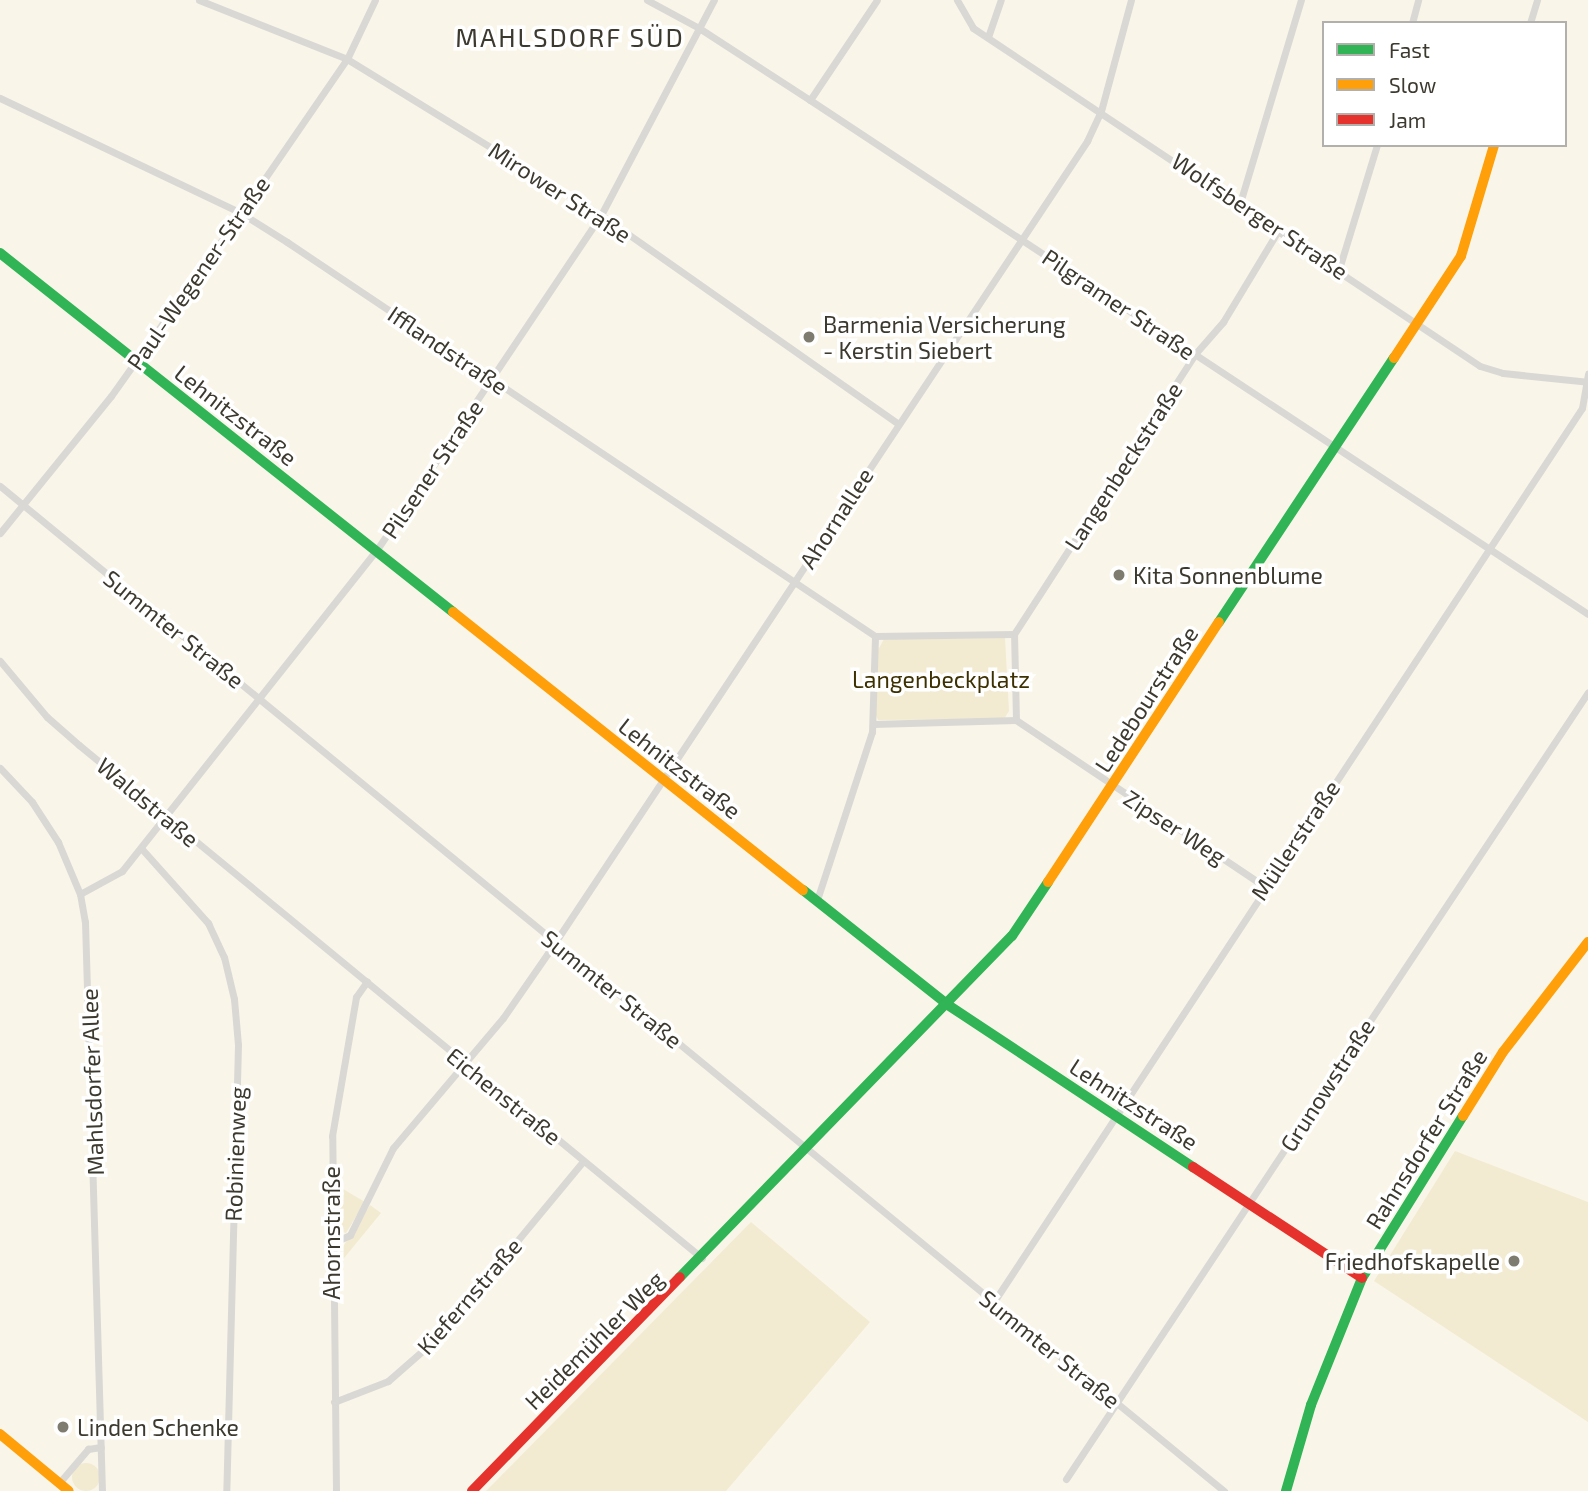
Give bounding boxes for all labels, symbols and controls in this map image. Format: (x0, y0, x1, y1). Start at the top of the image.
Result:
district label: MAHLSDORF SÜD (457, 21, 683, 53)
legend (1322, 21, 1567, 147)
text: Fast (1389, 37, 1430, 62)
text: Slow (1389, 72, 1436, 97)
text: Jam (1389, 107, 1426, 132)
street label: Mirower Straße (483, 136, 637, 248)
street label: Wolfsberger Straße (1167, 147, 1353, 285)
street label: Paul-Wegener-Straße (121, 171, 275, 375)
street label: Pilgramer Straße (1037, 243, 1201, 365)
street label: Ifflandstraße (383, 300, 513, 400)
place label: Barmenia Versicherung - Kerstin Siebert (823, 310, 1066, 364)
marker: Barmenia Versicherung - Kerstin Siebert (801, 329, 817, 345)
street label: Lehnitzstraße (169, 359, 303, 471)
street label: Langenbeckstraße (1058, 377, 1188, 555)
street label: Pilsener Straße (375, 394, 489, 544)
street label: Ahornallee (793, 463, 879, 573)
place label: Kita Sonnenblume (1133, 561, 1323, 589)
street label: Summter Straße (98, 564, 250, 694)
marker: Kita Sonnenblume (1111, 567, 1127, 583)
street label: Ledebourstraße (1089, 621, 1203, 777)
park label: Langenbeckplatz (852, 665, 1030, 693)
street label: Lehnitzstraße (613, 712, 747, 824)
street label: Waldstraße (92, 751, 204, 853)
street label: Müllerstraße (1245, 775, 1345, 905)
street label: Zipser Weg (1118, 784, 1232, 870)
street label: Summter Straße (536, 924, 688, 1054)
street label: Mahlsdorfer Allee (75, 988, 109, 1176)
street label: Grunowstraße (1274, 1014, 1380, 1156)
street label: Eichenstraße (441, 1042, 567, 1150)
street label: Rahnsdorfer Straße (1359, 1044, 1493, 1234)
street label: Lehnitzstraße (1065, 1052, 1203, 1156)
street label: Robinienweg (219, 1086, 251, 1222)
street label: Ahornstraße (317, 1166, 345, 1300)
street label: Kiefernstraße (411, 1232, 527, 1360)
place label: Friedhofskapelle (1325, 1247, 1500, 1275)
marker: Friedhofskapelle (1506, 1253, 1522, 1269)
street label: Heidemühler Weg (519, 1265, 669, 1415)
street label: Summter Straße (974, 1284, 1126, 1414)
place label: Linden Schenke (77, 1413, 239, 1441)
marker: Linden Schenke (55, 1419, 71, 1435)

